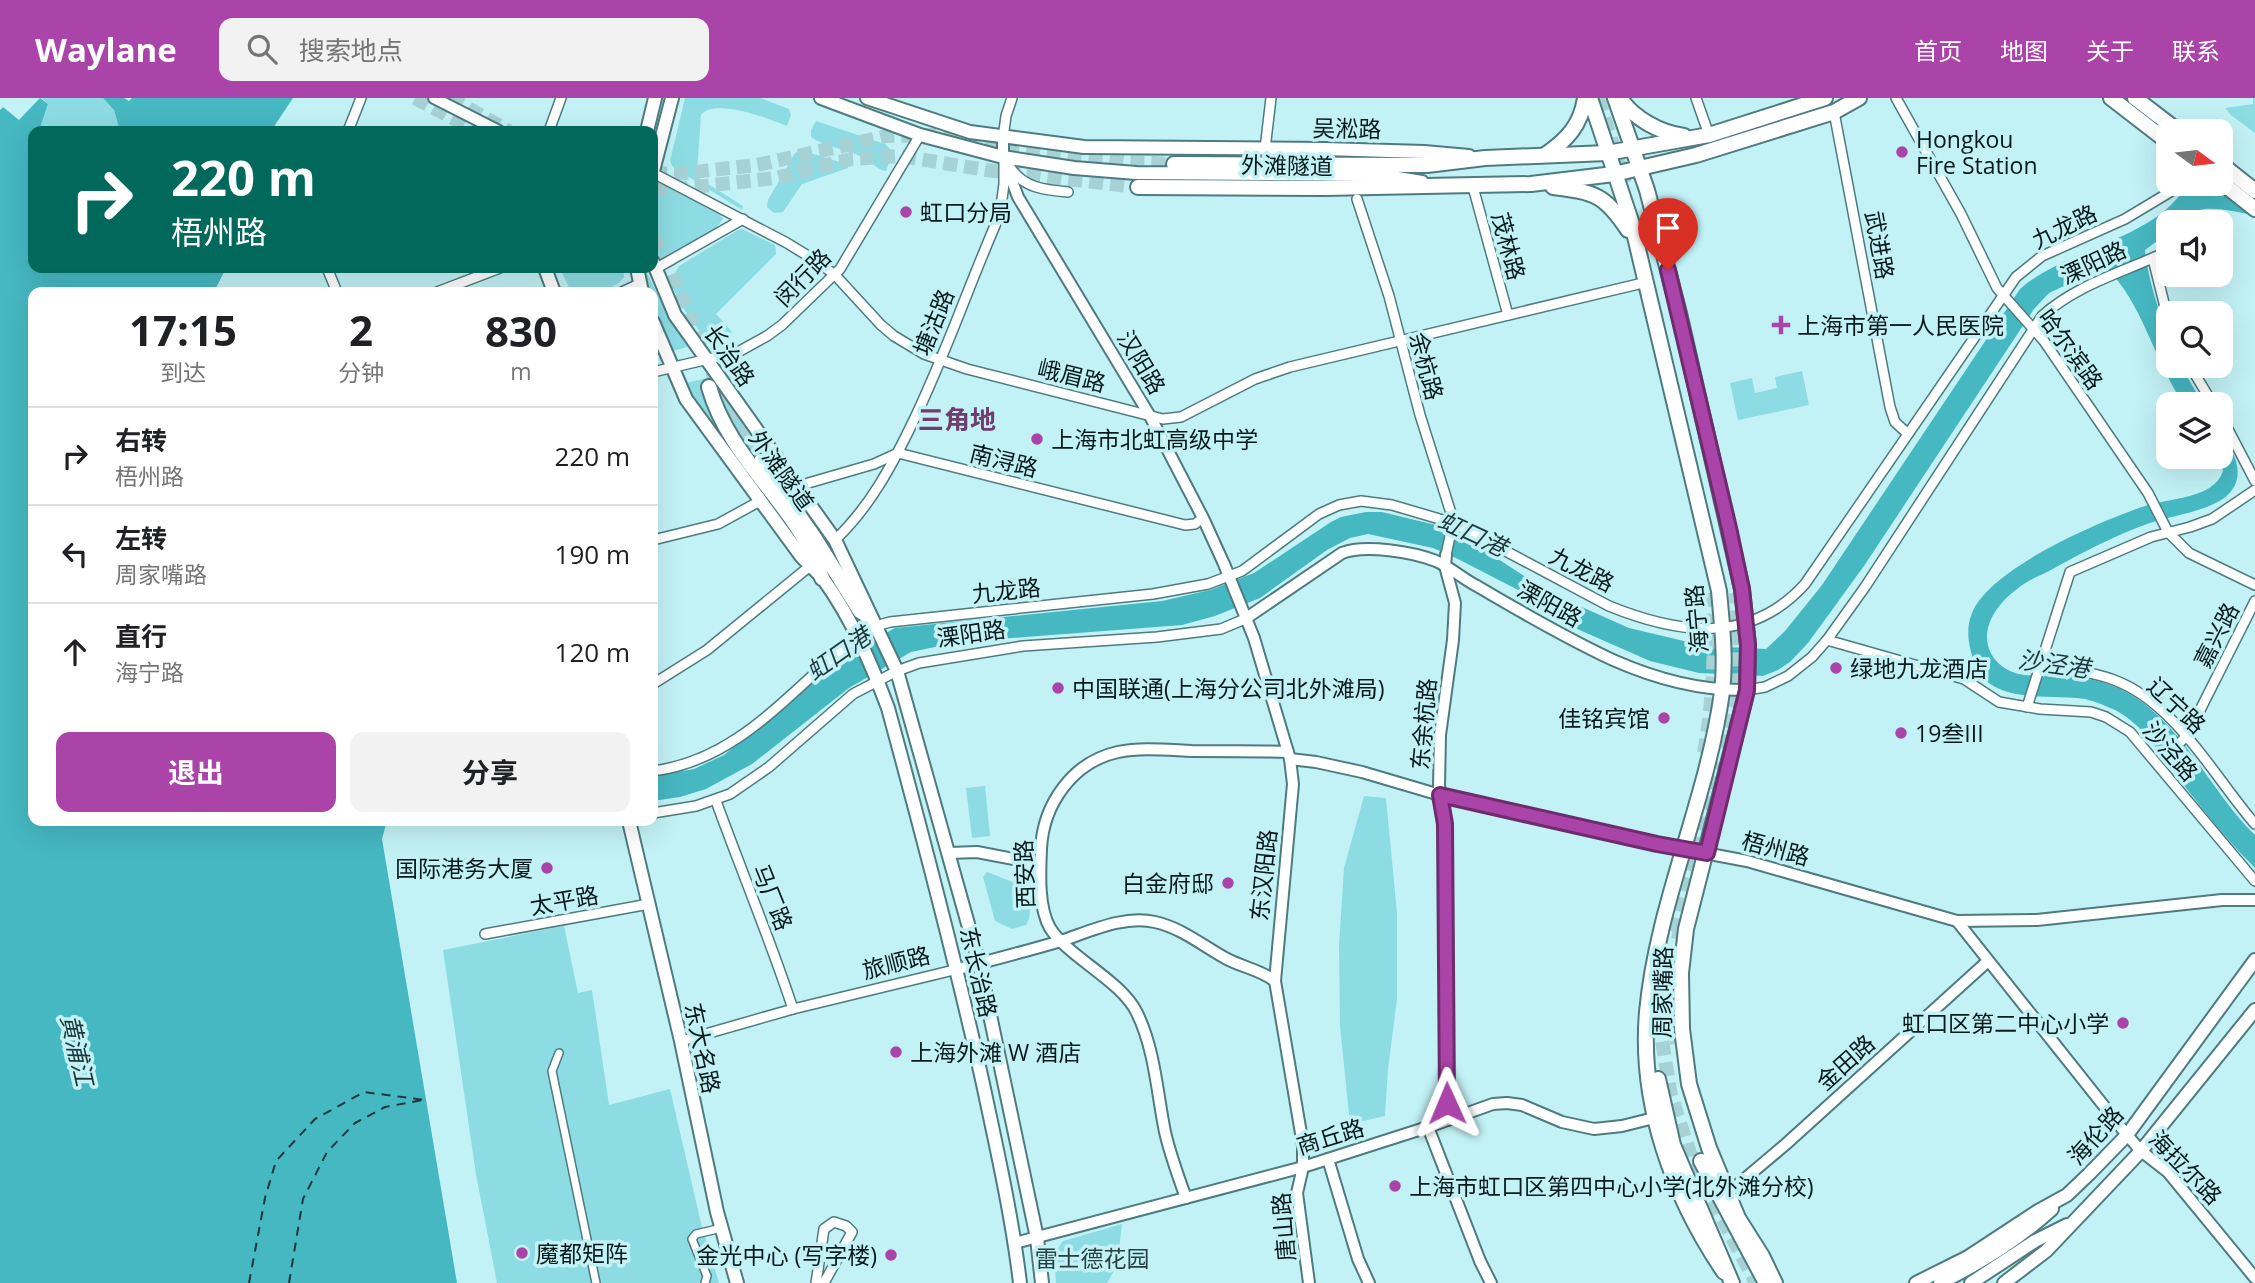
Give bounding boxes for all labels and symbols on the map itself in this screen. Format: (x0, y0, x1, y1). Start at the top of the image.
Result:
street label: 吴淞路 (1312, 111, 1382, 145)
north arrow (2156, 119, 2233, 196)
place label: Hongkou Fire Station (1916, 123, 2038, 181)
marker: Hongkou Fire Station (1894, 144, 1910, 160)
street label: 外滩隧道 (1241, 148, 1333, 182)
place label: 虹口分局 (920, 196, 1012, 228)
street label: 九龙路 (2026, 196, 2102, 256)
pin (1638, 198, 1698, 270)
marker: 虹口分局 (898, 204, 914, 220)
street label: 武进路 (1858, 208, 1902, 282)
street label: 茂林路 (1485, 209, 1533, 283)
street label: 溧阳路 (2055, 233, 2131, 291)
street label: 闵行路 (767, 241, 837, 313)
street label: 塘沽路 (905, 284, 961, 360)
street label: 哈尔滨路 (2031, 302, 2111, 396)
place label: 上海市第一人民医院 (1797, 309, 2004, 341)
marker: 上海市第一人民医院 (1771, 315, 1791, 335)
street label: 长治路 (697, 318, 763, 392)
street label: 汉阳路 (1111, 324, 1173, 400)
street label: 余杭路 (1403, 329, 1451, 403)
street label: 峨眉路 (1035, 351, 1109, 399)
district label: 三角地 (918, 401, 996, 437)
street label: 外滩隧道 (742, 423, 822, 517)
place label: 上海市北虹高级中学 (1051, 423, 1258, 455)
marker: 上海市北虹高级中学 (1029, 431, 1045, 447)
street label: 南浔路 (967, 436, 1041, 484)
water label: 虹口港 (1433, 503, 1515, 564)
street label: 九龙路 (1544, 539, 1620, 599)
street label: 九龙路 (970, 570, 1042, 610)
street label: 溧阳路 (1512, 572, 1588, 634)
street label: 海宁路 (1677, 583, 1715, 655)
street label: 嘉兴路 (2186, 597, 2246, 673)
street label: 溧阳路 (935, 612, 1007, 654)
water label: 虹口港 (799, 617, 879, 687)
water label: 沙泾港 (2016, 642, 2095, 685)
place label: 绿地九龙酒店 (1850, 652, 1988, 684)
marker: 绿地九龙酒店 (1828, 660, 1844, 676)
street label: 辽宁路 (2141, 670, 2213, 740)
place label: 中国联通(上海分公司北外滩局) (1072, 672, 1385, 704)
street label: 东余杭路 (1403, 677, 1443, 771)
marker: 中国联通(上海分公司北外滩局) (1050, 680, 1066, 696)
place label: 佳铭宾馆 (1558, 702, 1650, 734)
marker: 佳铭宾馆 (1656, 710, 1672, 726)
street label: 沙泾路 (2136, 714, 2206, 788)
place label: 19叁III (1915, 717, 1984, 749)
marker: 19叁III (1893, 725, 1909, 741)
street label: 梧州路 (1739, 824, 1813, 872)
street label: 东汉阳路 (1242, 828, 1284, 922)
street label: 西安路 (1007, 839, 1041, 909)
place label: 国际港务大厦 (395, 852, 533, 884)
street label: 马厂路 (745, 859, 801, 935)
marker: 国际港务大厦 (539, 860, 555, 876)
place label: 白金府邸 (1122, 867, 1214, 899)
marker: 白金府邸 (1220, 875, 1236, 891)
street label: 太平路 (527, 878, 601, 922)
street label: 东长治路 (953, 924, 1005, 1020)
street label: 旅顺路 (859, 938, 933, 986)
street label: 周家嘴路 (1645, 946, 1679, 1038)
street label: 东大名路 (678, 1000, 728, 1096)
place label: 虹口区第二中心小学 (1902, 1007, 2109, 1039)
water label: 黄浦江 (54, 1011, 103, 1092)
marker: 虹口区第二中心小学 (2115, 1015, 2131, 1031)
street label: 金田路 (1809, 1027, 1881, 1097)
place label: 上海外滩 W 酒店 (910, 1036, 1081, 1068)
marker: 上海外滩 W 酒店 (888, 1044, 904, 1060)
position arrow (1410, 1066, 1484, 1140)
street label: 海伦路 (2060, 1099, 2130, 1171)
street label: 商丘路 (1292, 1111, 1368, 1161)
street label: 海拉尔路 (2143, 1123, 2229, 1211)
place label: 上海市虹口区第四中心小学(北外滩分校) (1409, 1170, 1814, 1202)
marker: 上海市虹口区第四中心小学(北外滩分校) (1387, 1178, 1403, 1194)
street label: 唐山路 (1264, 1191, 1302, 1263)
place label: 魔都矩阵 (536, 1237, 628, 1269)
place label: 金光中心 (写字楼) (696, 1239, 877, 1271)
park label: 雷士德花园 (1035, 1242, 1150, 1274)
marker: 魔都矩阵 (514, 1245, 530, 1261)
marker: 金光中心 (写字楼) (883, 1247, 899, 1263)

